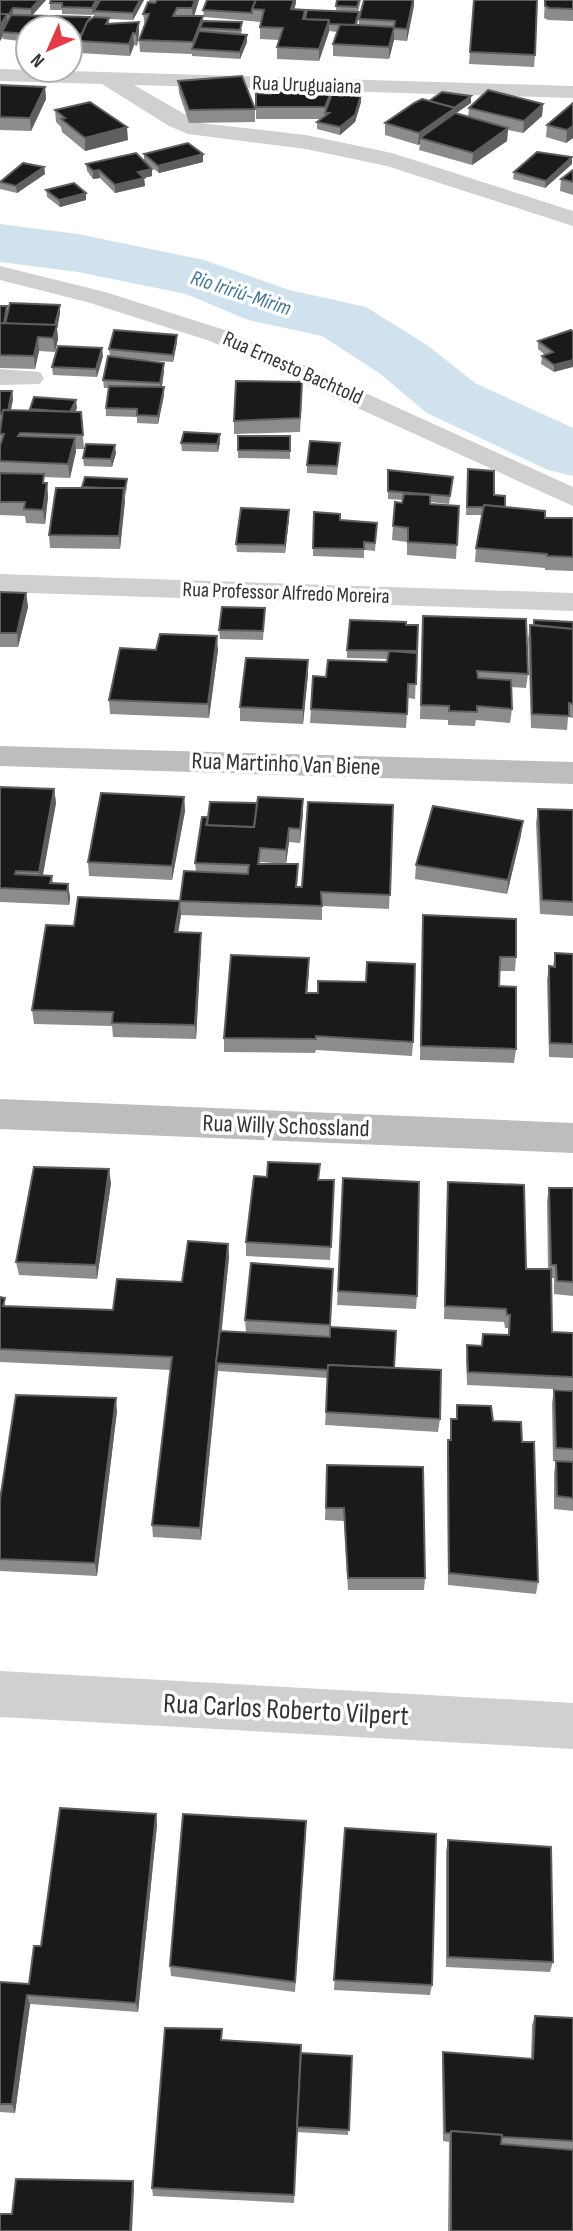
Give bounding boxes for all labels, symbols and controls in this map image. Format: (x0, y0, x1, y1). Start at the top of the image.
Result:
north arrow (14, 14, 84, 84)
text: N (26, 48, 50, 72)
street label: Rua Uruguaiana (252, 71, 362, 99)
water label: Rio Iririú-Mirim (188, 265, 294, 321)
street label: Rua Ernesto Bachtold (219, 326, 367, 410)
street label: Rua Professor Alfredo Moreira (182, 577, 390, 609)
street label: Rua Martinho Van Biene (191, 746, 381, 782)
street label: Rua Willy Schossland (202, 1109, 370, 1143)
street label: Rua Carlos Roberto Vilpert (162, 1687, 410, 1733)

